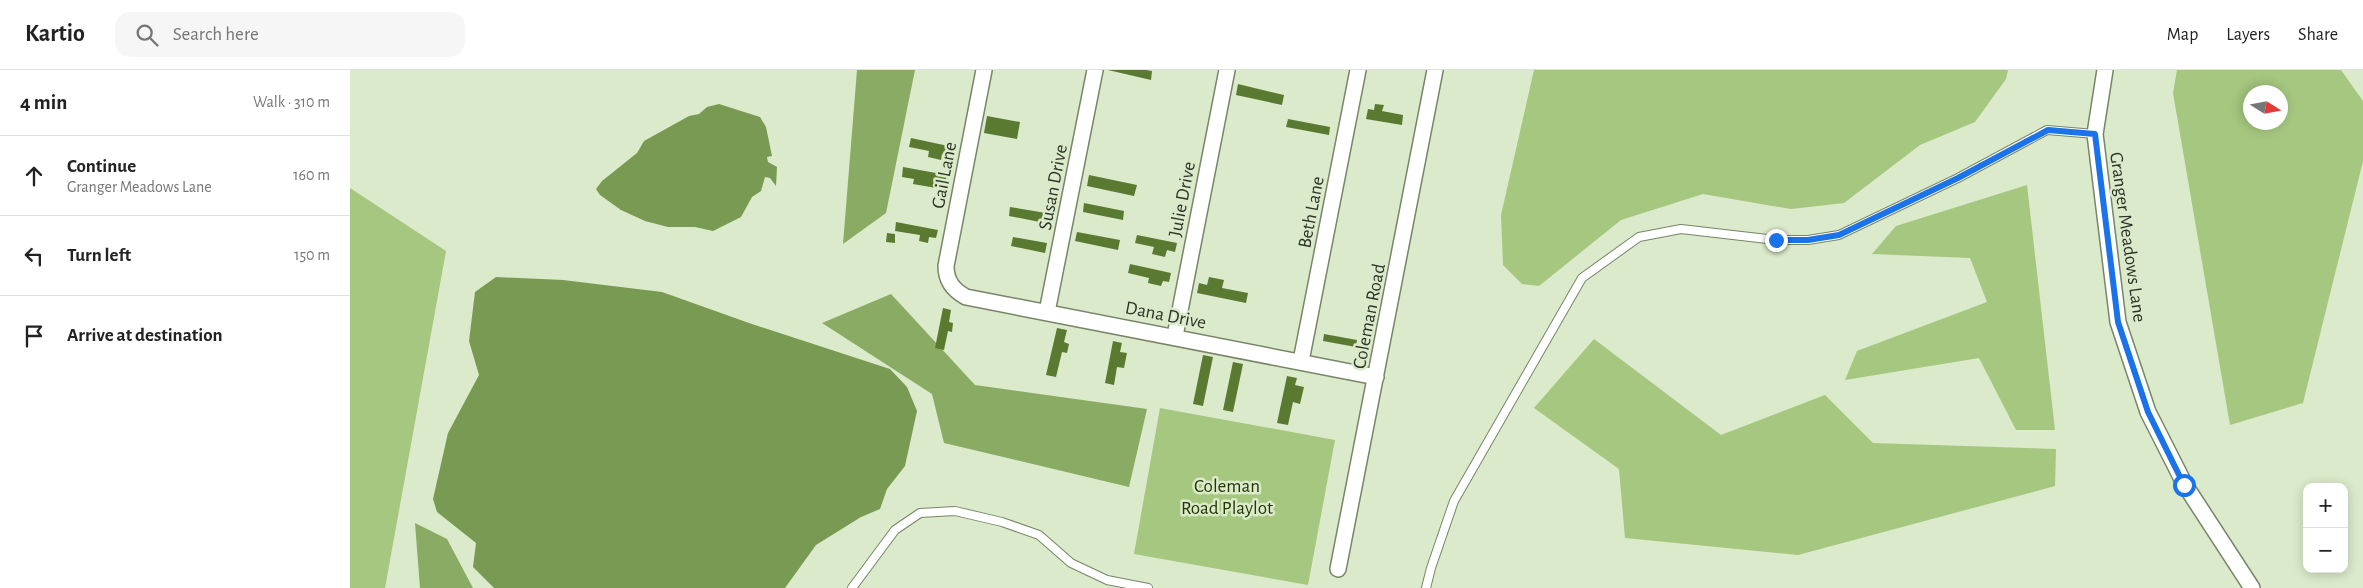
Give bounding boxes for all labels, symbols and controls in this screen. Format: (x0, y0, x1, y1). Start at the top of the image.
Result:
search box (115, 12, 465, 57)
icon: search (133, 21, 161, 49)
text: Kartio (25, 22, 85, 46)
text: Search here (173, 25, 259, 44)
text: Map (2167, 26, 2198, 44)
text: Layers (2226, 26, 2270, 44)
text: Share (2298, 26, 2338, 44)
north arrow (2243, 85, 2288, 130)
text: 4 min (20, 92, 67, 113)
text: Walk · 310 m (253, 94, 330, 110)
street label: Gail Lane (929, 140, 960, 210)
street label: Susan Drive (1036, 143, 1071, 232)
street label: Granger Meadows Lane (2106, 151, 2149, 324)
text: Continue (67, 157, 136, 176)
street label: Julie Drive (1166, 160, 1199, 238)
icon: ahead (20, 162, 48, 190)
text: 160 m (293, 167, 330, 183)
street label: Beth Lane (1295, 175, 1328, 250)
text: Granger Meadows Lane (67, 179, 212, 195)
route end (1765, 229, 1788, 252)
icon: left (20, 242, 48, 270)
text: Turn left (67, 246, 131, 265)
text: 150 m (294, 247, 330, 263)
street label: Coleman Road (1350, 262, 1389, 371)
street label: Dana Drive (1124, 298, 1208, 333)
icon: arrive (20, 322, 48, 350)
text: Arrive at destination (67, 326, 223, 345)
route start (2173, 474, 2196, 497)
park label: Coleman Road Playlot (1181, 477, 1273, 518)
map controls (2303, 483, 2348, 573)
button: + (2303, 483, 2348, 528)
button: − (2303, 528, 2348, 573)

